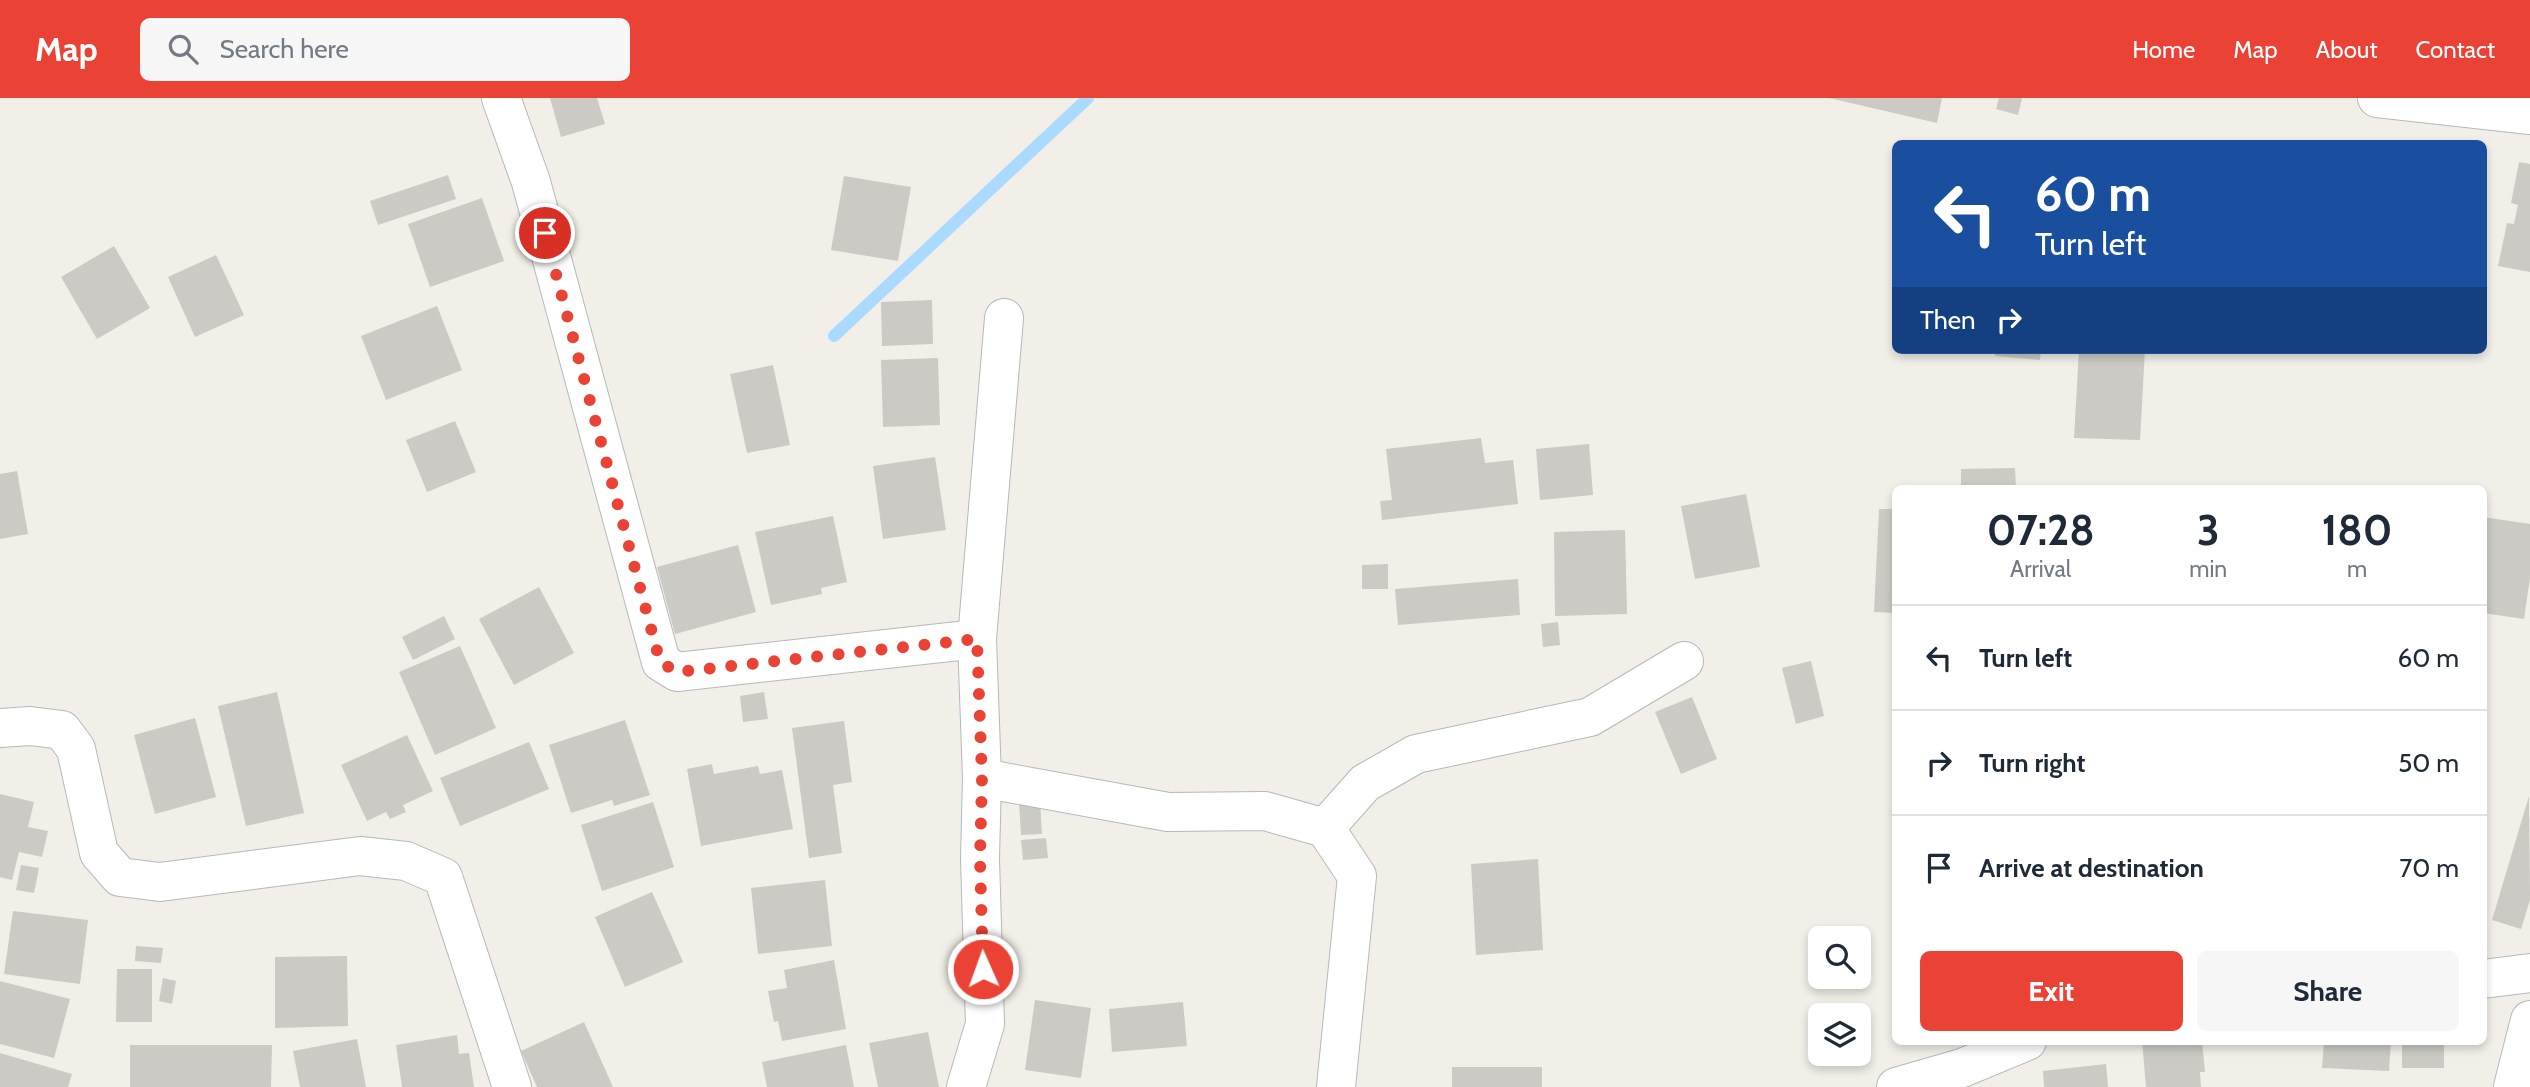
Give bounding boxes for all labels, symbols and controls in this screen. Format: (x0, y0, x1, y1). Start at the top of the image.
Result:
search box (140, 18, 630, 81)
text: Map (35, 29, 98, 69)
icon: search (164, 30, 202, 68)
text: Search here (220, 33, 349, 65)
text: Home (2132, 35, 2195, 64)
text: Map (2233, 35, 2278, 64)
text: About (2316, 35, 2378, 64)
text: Contact (2416, 35, 2495, 64)
text: 60 m (2035, 164, 2151, 223)
icon: left (1920, 168, 2011, 259)
pin (515, 203, 575, 263)
icon: arrive (526, 214, 564, 252)
text: Turn left (2035, 224, 2146, 263)
icon: right (1990, 301, 2028, 339)
text: Then (1920, 304, 1976, 336)
text: 07:28 (1987, 504, 2095, 556)
text: 3 (2197, 504, 2220, 556)
text: 180 (2322, 504, 2392, 556)
text: Arrival (2010, 555, 2071, 583)
text: min (2189, 555, 2227, 583)
text: m (2347, 555, 2367, 583)
icon: left (1920, 639, 1958, 677)
text: Turn left (1979, 642, 2072, 674)
text: 60 m (2397, 642, 2459, 674)
icon: right (1920, 744, 1958, 782)
text: Turn right (1979, 747, 2085, 779)
text: 50 m (2398, 747, 2459, 779)
icon: arrive (1920, 849, 1958, 887)
text: Arrive at destination (1979, 852, 2204, 884)
text: 70 m (2399, 852, 2459, 884)
map controls (1808, 926, 1871, 1066)
button: search (1808, 926, 1871, 989)
position arrow (946, 932, 1020, 1006)
button: Exit (1920, 951, 2183, 1031)
button: Share (2197, 951, 2459, 1031)
button: layers (1808, 1003, 1871, 1066)

